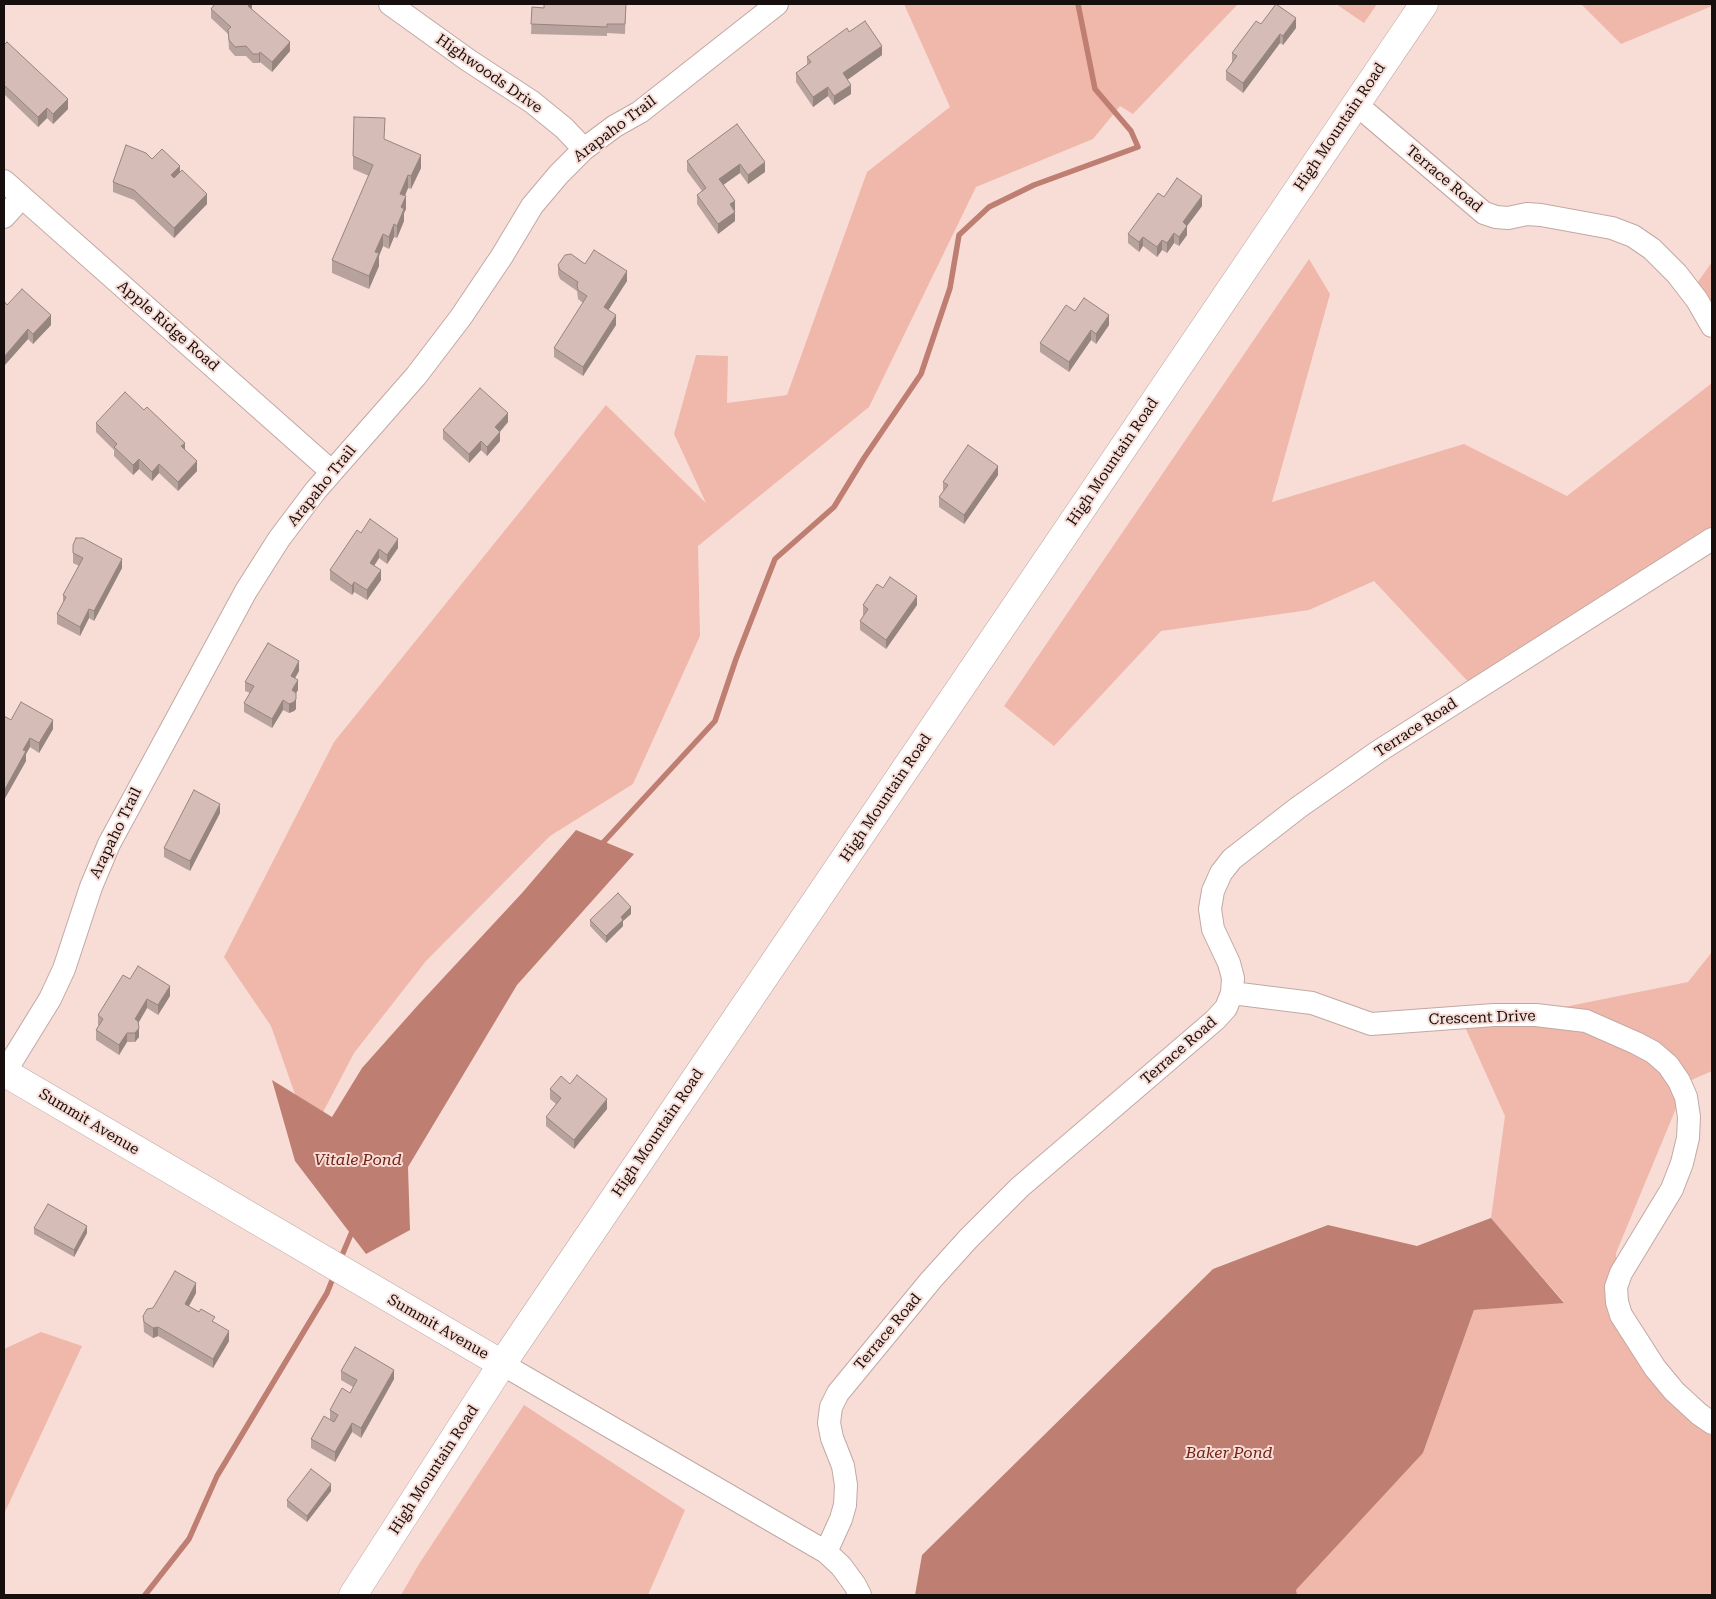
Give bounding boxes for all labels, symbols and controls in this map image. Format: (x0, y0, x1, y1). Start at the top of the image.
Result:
street label: Highwoods Drive (432, 31, 546, 117)
street label: High Mountain Road (1290, 60, 1390, 194)
street label: Arapaho Trail (570, 92, 660, 166)
street label: Terrace Road (1402, 142, 1486, 216)
street label: Apple Ridge Road (114, 277, 222, 375)
street label: High Mountain Road (1063, 395, 1163, 529)
street label: Arapaho Trail (284, 442, 360, 530)
street label: Terrace Road (1371, 695, 1461, 761)
street label: High Mountain Road (836, 731, 936, 865)
street label: Arapaho Trail (86, 785, 146, 881)
street label: Crescent Drive (1428, 1007, 1536, 1029)
street label: Terrace Road (1137, 1013, 1221, 1089)
street label: High Mountain Road (608, 1066, 708, 1200)
street label: Summit Avenue (35, 1085, 143, 1159)
water label: Vitale Pond (314, 1150, 402, 1170)
street label: Terrace Road (851, 1290, 925, 1374)
street label: Summit Avenue (384, 1291, 492, 1363)
street label: High Mountain Road (385, 1402, 483, 1538)
water label: Baker Pond (1185, 1443, 1273, 1463)

